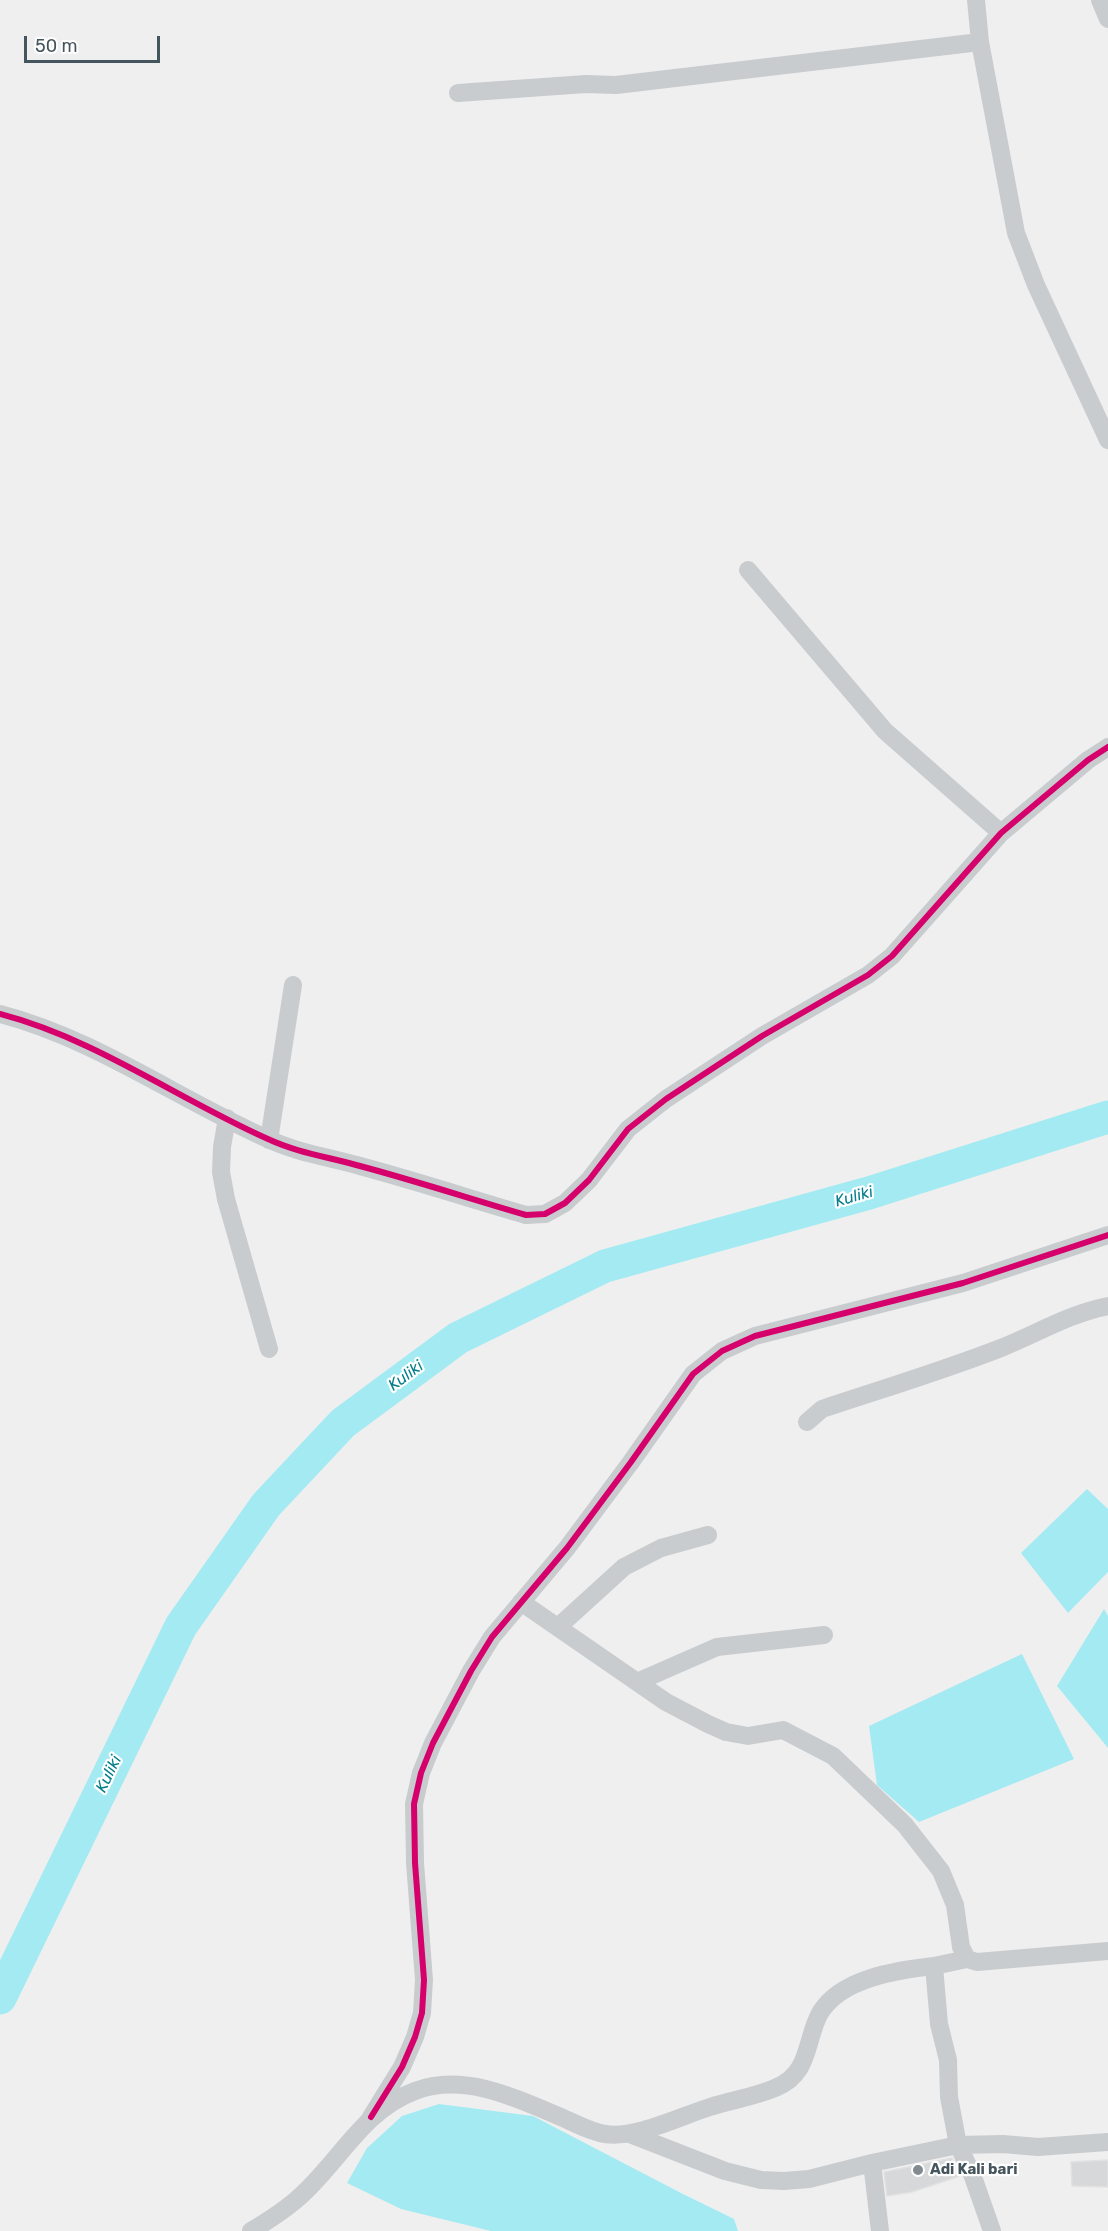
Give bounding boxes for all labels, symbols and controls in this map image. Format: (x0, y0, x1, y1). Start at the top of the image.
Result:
scale bar (27, 24, 164, 62)
text: 50 m (35, 35, 78, 57)
water label: Kuliki (833, 1182, 875, 1212)
water label: Kuliki (385, 1357, 427, 1395)
water label: Kuliki (92, 1752, 126, 1796)
place label: Adi Kali bari (930, 2161, 1017, 2179)
marker: Adi Kali bari (911, 2163, 925, 2177)

